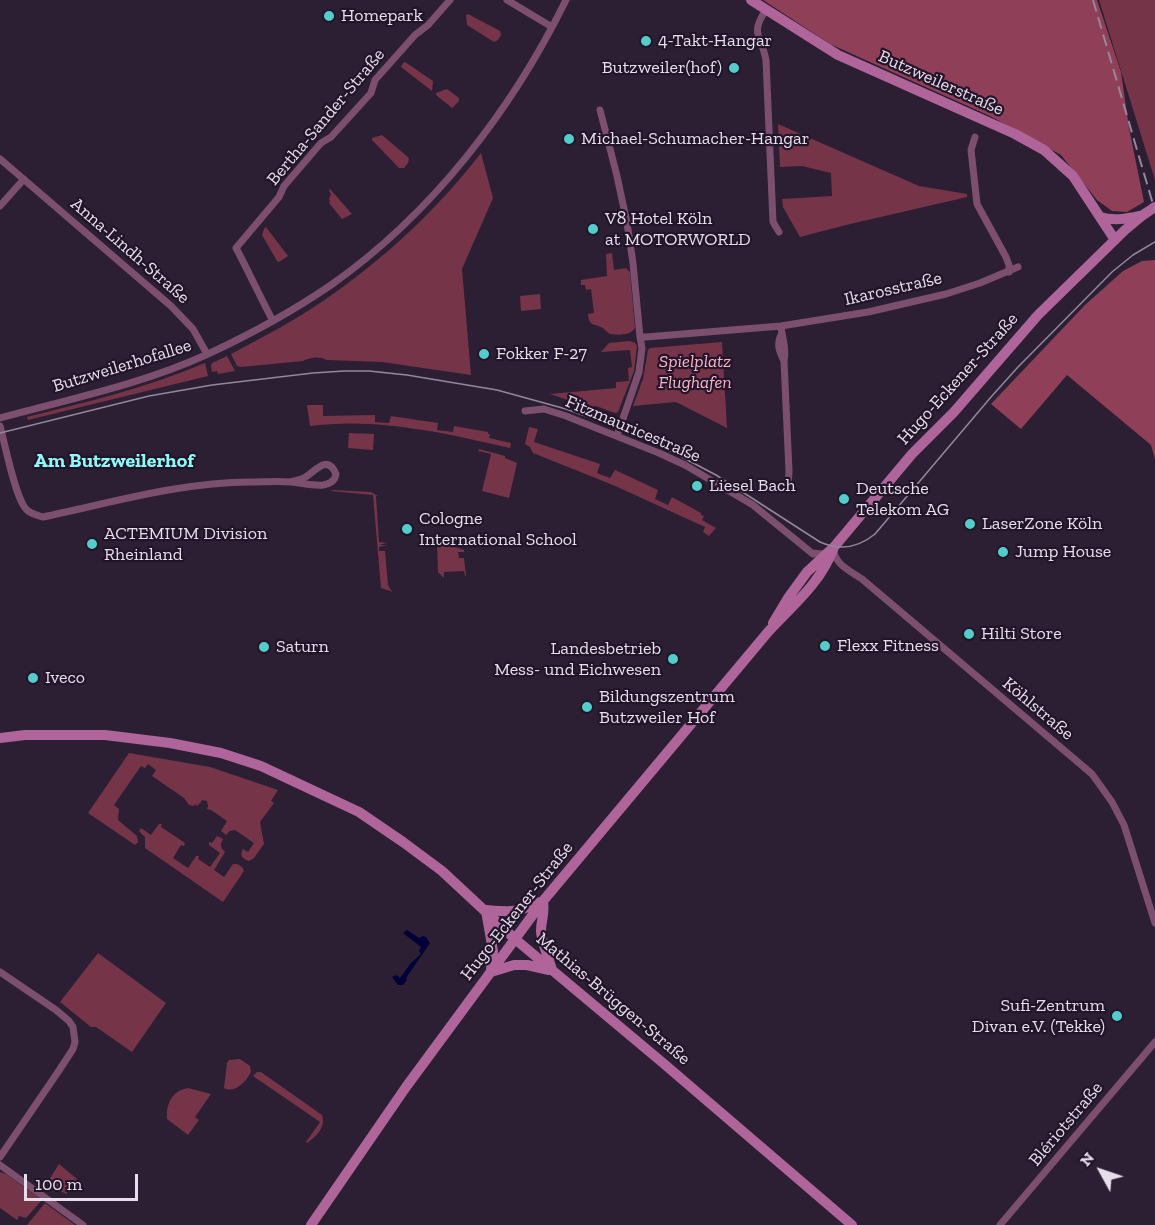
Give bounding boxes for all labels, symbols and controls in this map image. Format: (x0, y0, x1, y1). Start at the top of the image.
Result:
place label: Homepark (341, 5, 423, 27)
marker: Homepark (322, 9, 336, 23)
place label: 4-Takt-Hangar (658, 30, 772, 52)
marker: 4-Takt-Hangar (639, 34, 653, 48)
street label: Bertha-Sander-Straße (262, 44, 390, 190)
street label: Butzweilerstraße (875, 46, 1007, 120)
place label: Butzweiler(hof) (602, 57, 722, 79)
marker: Butzweiler(hof) (727, 61, 741, 75)
place label: Michael-Schumacher-Hangar (581, 128, 809, 150)
marker: Michael-Schumacher-Hangar (562, 132, 576, 146)
street label: Anna-Lindh-Straße (66, 193, 194, 309)
place label: V8 Hotel Köln at MOTORWORLD (605, 208, 751, 250)
marker: V8 Hotel Köln at MOTORWORLD (586, 222, 600, 236)
street label: Ikarosstraße (842, 267, 944, 311)
street label: Hugo-Eckener-Straße (893, 309, 1023, 449)
street label: Butzweilerhofallee (50, 335, 194, 397)
place label: Fokker F-27 (496, 343, 587, 365)
marker: Fokker F-27 (477, 347, 491, 361)
park label: Spielplatz Flughafen (658, 351, 732, 394)
street label: Fitzmauricestraße (562, 391, 704, 467)
district label: Am Butzweilerhof (34, 449, 194, 473)
place label: Liesel Bach (709, 475, 795, 497)
place label: Deutsche Telekom AG (856, 478, 949, 520)
marker: Liesel Bach (690, 479, 704, 493)
marker: Deutsche Telekom AG (837, 492, 851, 506)
place label: Cologne International School (419, 508, 577, 550)
place label: LaserZone Köln (982, 513, 1102, 535)
marker: LaserZone Köln (963, 517, 977, 531)
marker: Cologne International School (400, 522, 414, 536)
place label: ACTEMIUM Division Rheinland (104, 523, 267, 566)
marker: ACTEMIUM Division Rheinland (85, 537, 99, 551)
place label: Jump House (1015, 541, 1111, 563)
marker: Jump House (996, 545, 1010, 559)
place label: Hilti Store (981, 623, 1062, 645)
marker: Hilti Store (962, 627, 976, 641)
place label: Flexx Fitness (837, 635, 939, 657)
place label: Saturn (276, 636, 329, 658)
place label: Landesbetrieb Mess- und Eichwesen (494, 638, 661, 680)
marker: Flexx Fitness (818, 639, 832, 653)
marker: Saturn (257, 640, 271, 654)
marker: Landesbetrieb Mess- und Eichwesen (666, 652, 680, 666)
place label: Iveco (45, 667, 85, 689)
marker: Iveco (26, 671, 40, 685)
street label: Köhlstraße (998, 673, 1078, 745)
place label: Bildungszentrum Butzweiler Hof (599, 686, 735, 728)
marker: Bildungszentrum Butzweiler Hof (580, 700, 594, 714)
street label: Hugo-Eckener-Straße (456, 837, 578, 985)
street label: Mathias-Brüggen-Straße (532, 928, 694, 1070)
place label: Sufi-Zentrum Divan e.V. (Tekke) (972, 995, 1105, 1038)
marker: Sufi-Zentrum Divan e.V. (Tekke) (1110, 1009, 1124, 1023)
street label: Blériotstraße (1024, 1077, 1108, 1171)
north arrow (1071, 1141, 1131, 1201)
text: N (1076, 1148, 1098, 1170)
scale bar (27, 1162, 141, 1200)
text: 100 m (35, 1173, 82, 1195)

